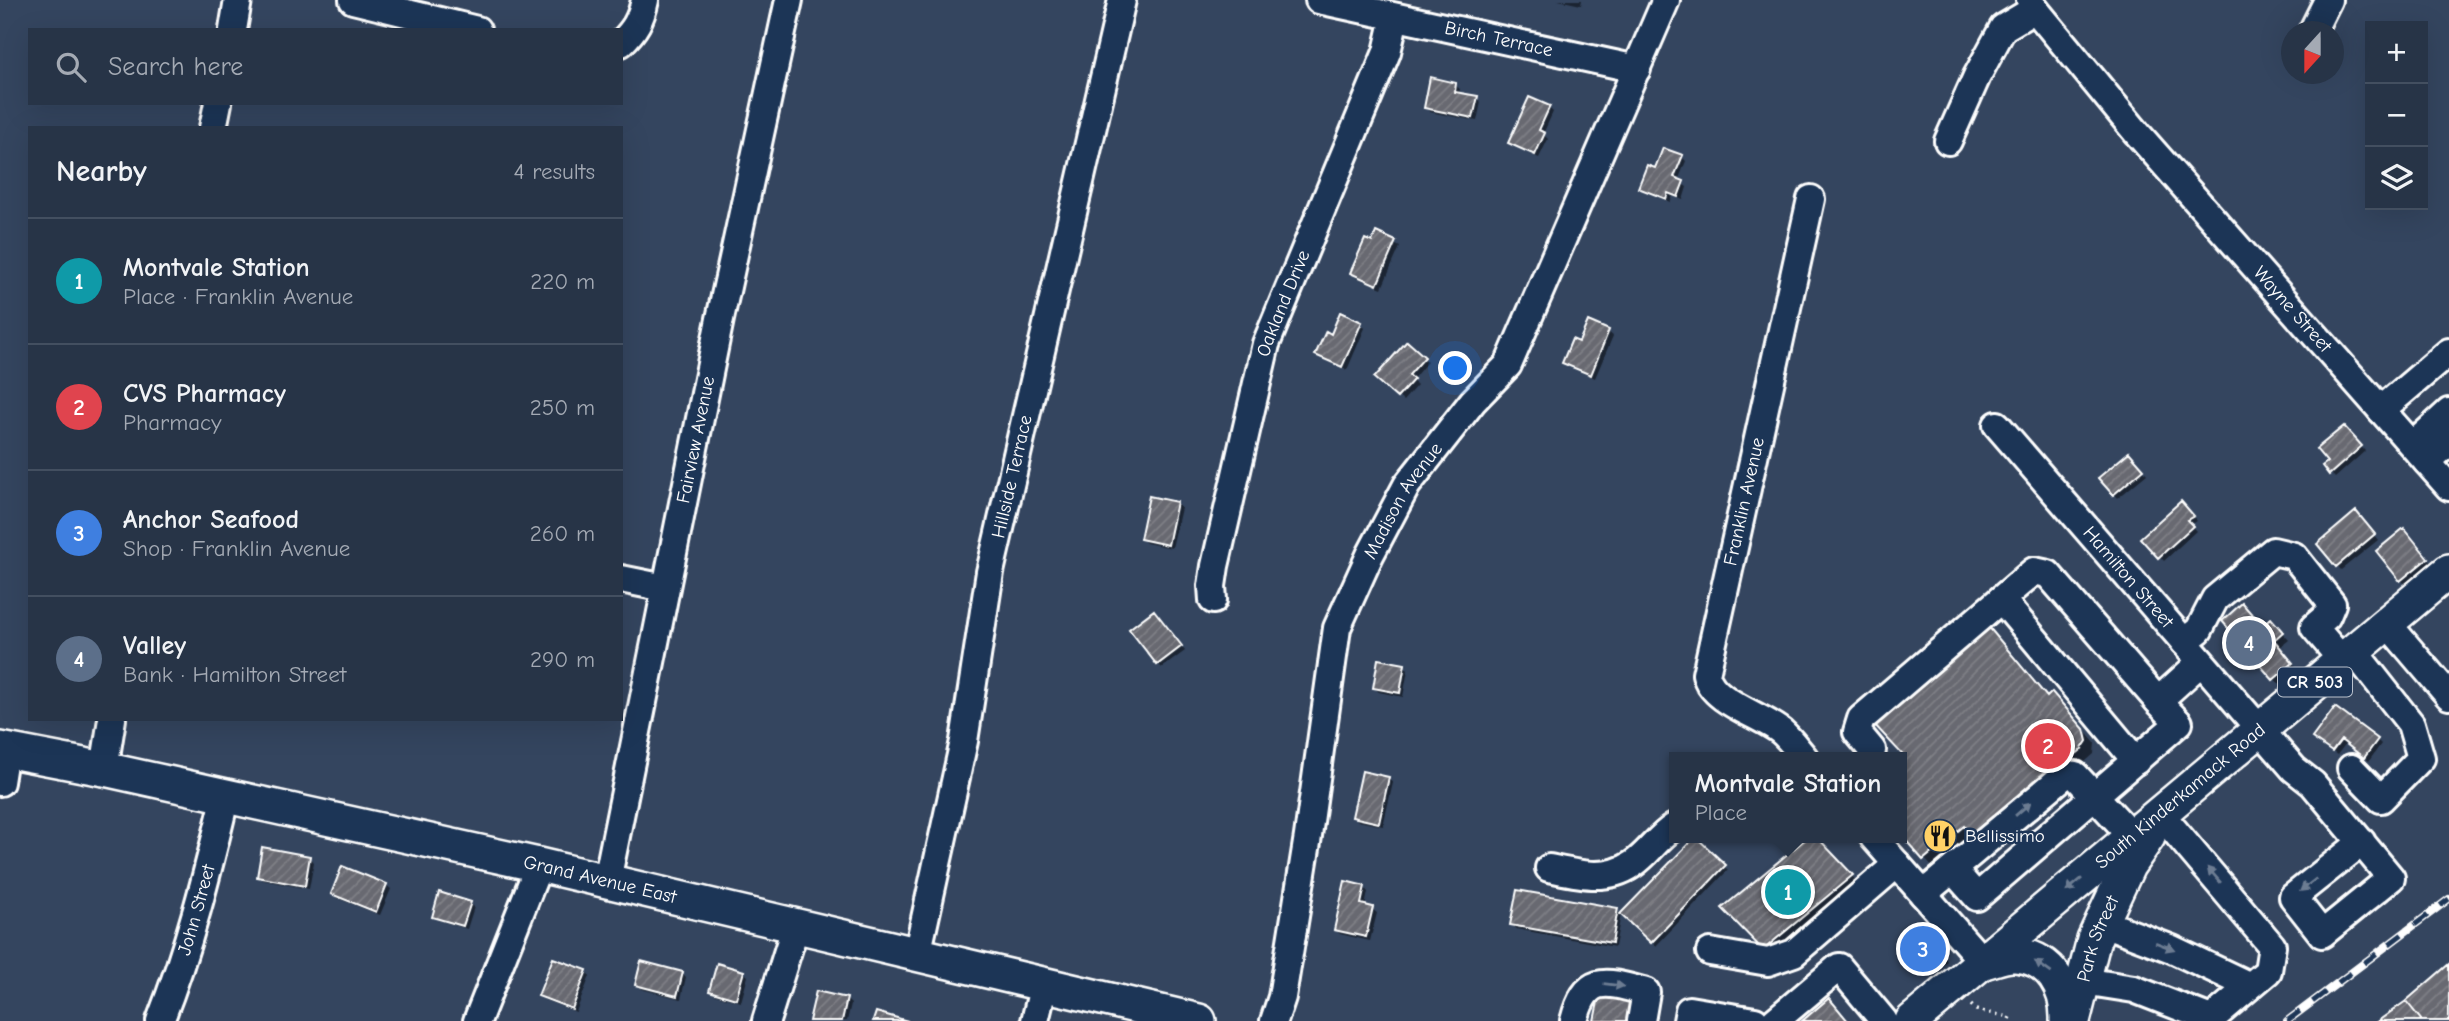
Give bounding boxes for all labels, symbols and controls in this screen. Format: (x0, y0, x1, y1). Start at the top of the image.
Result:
street label: Birch Terrace (1443, 17, 1555, 61)
north arrow (2281, 21, 2344, 84)
map controls (2365, 21, 2428, 210)
button: + (2365, 21, 2428, 84)
search box (28, 28, 623, 105)
icon: search (52, 48, 90, 86)
text: Search here (108, 52, 243, 82)
button: − (2365, 84, 2428, 147)
button: layers (2365, 147, 2428, 210)
text: Nearby (56, 154, 147, 189)
text: 4 results (513, 158, 595, 185)
street label: Oakland Drive (1252, 247, 1315, 359)
text: Montvale Station (123, 253, 310, 283)
street label: Wayne Street (2249, 262, 2337, 357)
text: 1 (74, 268, 84, 295)
text: 220 m (530, 268, 595, 295)
text: Place · Franklin Avenue (123, 283, 353, 310)
your location (1438, 351, 1472, 385)
street label: Fairview Avenue (672, 374, 719, 505)
text: CVS Pharmacy (123, 379, 286, 409)
text: 2 (73, 394, 85, 421)
text: 250 m (530, 394, 595, 421)
text: Pharmacy (123, 409, 221, 436)
street label: Hillside Terrace (987, 413, 1037, 540)
street label: Franklin Avenue (1719, 435, 1769, 568)
street label: Madison Avenue (1359, 438, 1447, 563)
text: Anchor Seafood (123, 505, 299, 535)
text: 3 (73, 520, 85, 547)
text: 260 m (530, 520, 595, 547)
street label: Hamilton Street (2078, 522, 2179, 633)
text: Shop · Franklin Avenue (123, 535, 350, 562)
pin: 4 (2226, 617, 2272, 669)
text: Valley (123, 631, 186, 661)
text: 4 (74, 646, 84, 673)
text: 290 m (530, 646, 595, 673)
text: Bank · Hamilton Street (123, 661, 346, 688)
road number: CR 503 (2278, 668, 2352, 696)
street label: South Kinderkamack Road (2091, 719, 2270, 874)
pin: 2 (2025, 720, 2071, 772)
popup (1669, 752, 1907, 843)
text: Montvale Station (1695, 769, 1881, 799)
text: Place (1695, 799, 1747, 826)
one-way arrow (2014, 801, 2032, 817)
restaurant icon: Bellissimo (1921, 817, 1959, 855)
place label: Bellissimo (1965, 825, 2045, 847)
street label: Grand Avenue East (521, 851, 679, 908)
street label: John Street (173, 862, 220, 958)
pin: 1 (1765, 866, 1811, 918)
one-way arrow (2207, 867, 2222, 884)
one-way arrow (2300, 877, 2317, 892)
one-way arrow (2066, 878, 2084, 893)
street label: Park Street (2072, 892, 2124, 984)
pin: 3 (1900, 923, 1946, 975)
one-way arrow (2155, 941, 2176, 952)
one-way arrow (2033, 960, 2052, 974)
one-way arrow (1603, 980, 1625, 991)

